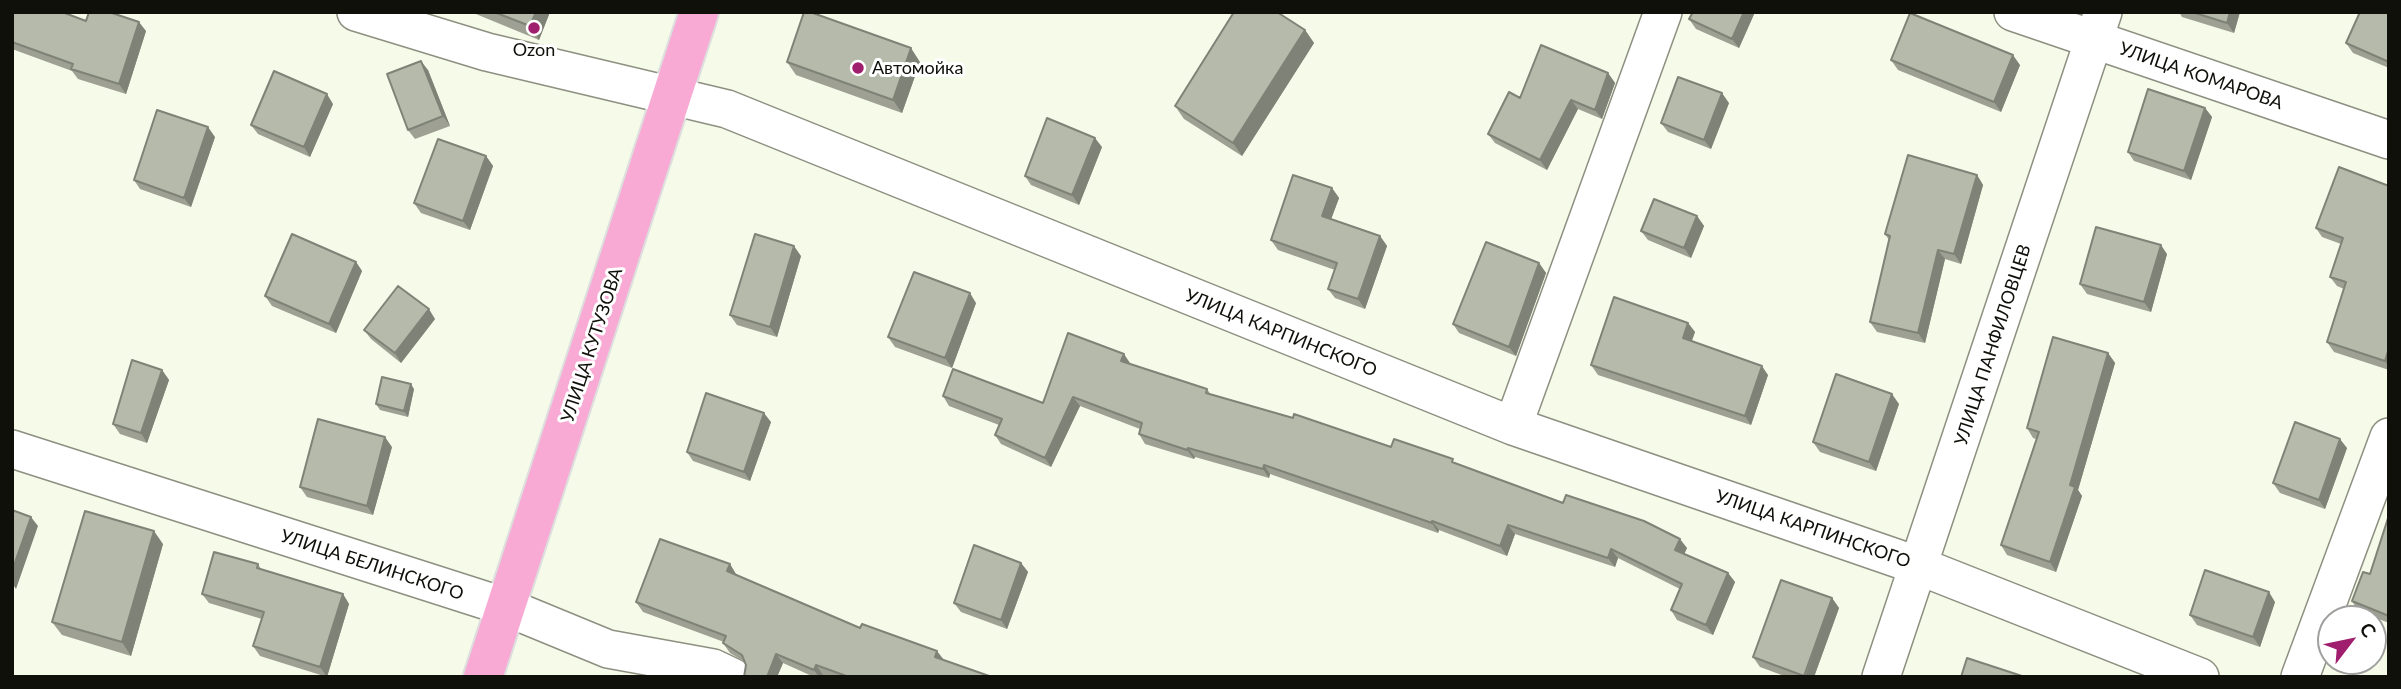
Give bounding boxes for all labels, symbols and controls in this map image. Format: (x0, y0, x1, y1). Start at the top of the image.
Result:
marker: Ozon (526, 20, 542, 36)
street label: УЛИЦА КОМАРОВА (2116, 38, 2286, 114)
place label: Ozon (513, 39, 555, 61)
place label: Автомойка (872, 57, 963, 79)
marker: Автомойка (850, 60, 866, 76)
street label: УЛИЦА ПАНФИЛОВЦЕВ (1950, 242, 2036, 448)
street label: УЛИЦА КУТУЗОВА (557, 265, 627, 425)
street label: УЛИЦА КАРПИНСКОГО (1182, 285, 1380, 381)
street label: УЛИЦА КАРПИНСКОГО (1713, 485, 1913, 573)
street label: УЛИЦА БЕЛИНСКОГО (278, 525, 466, 605)
north arrow (2317, 605, 2387, 675)
text: С (2355, 618, 2382, 641)

